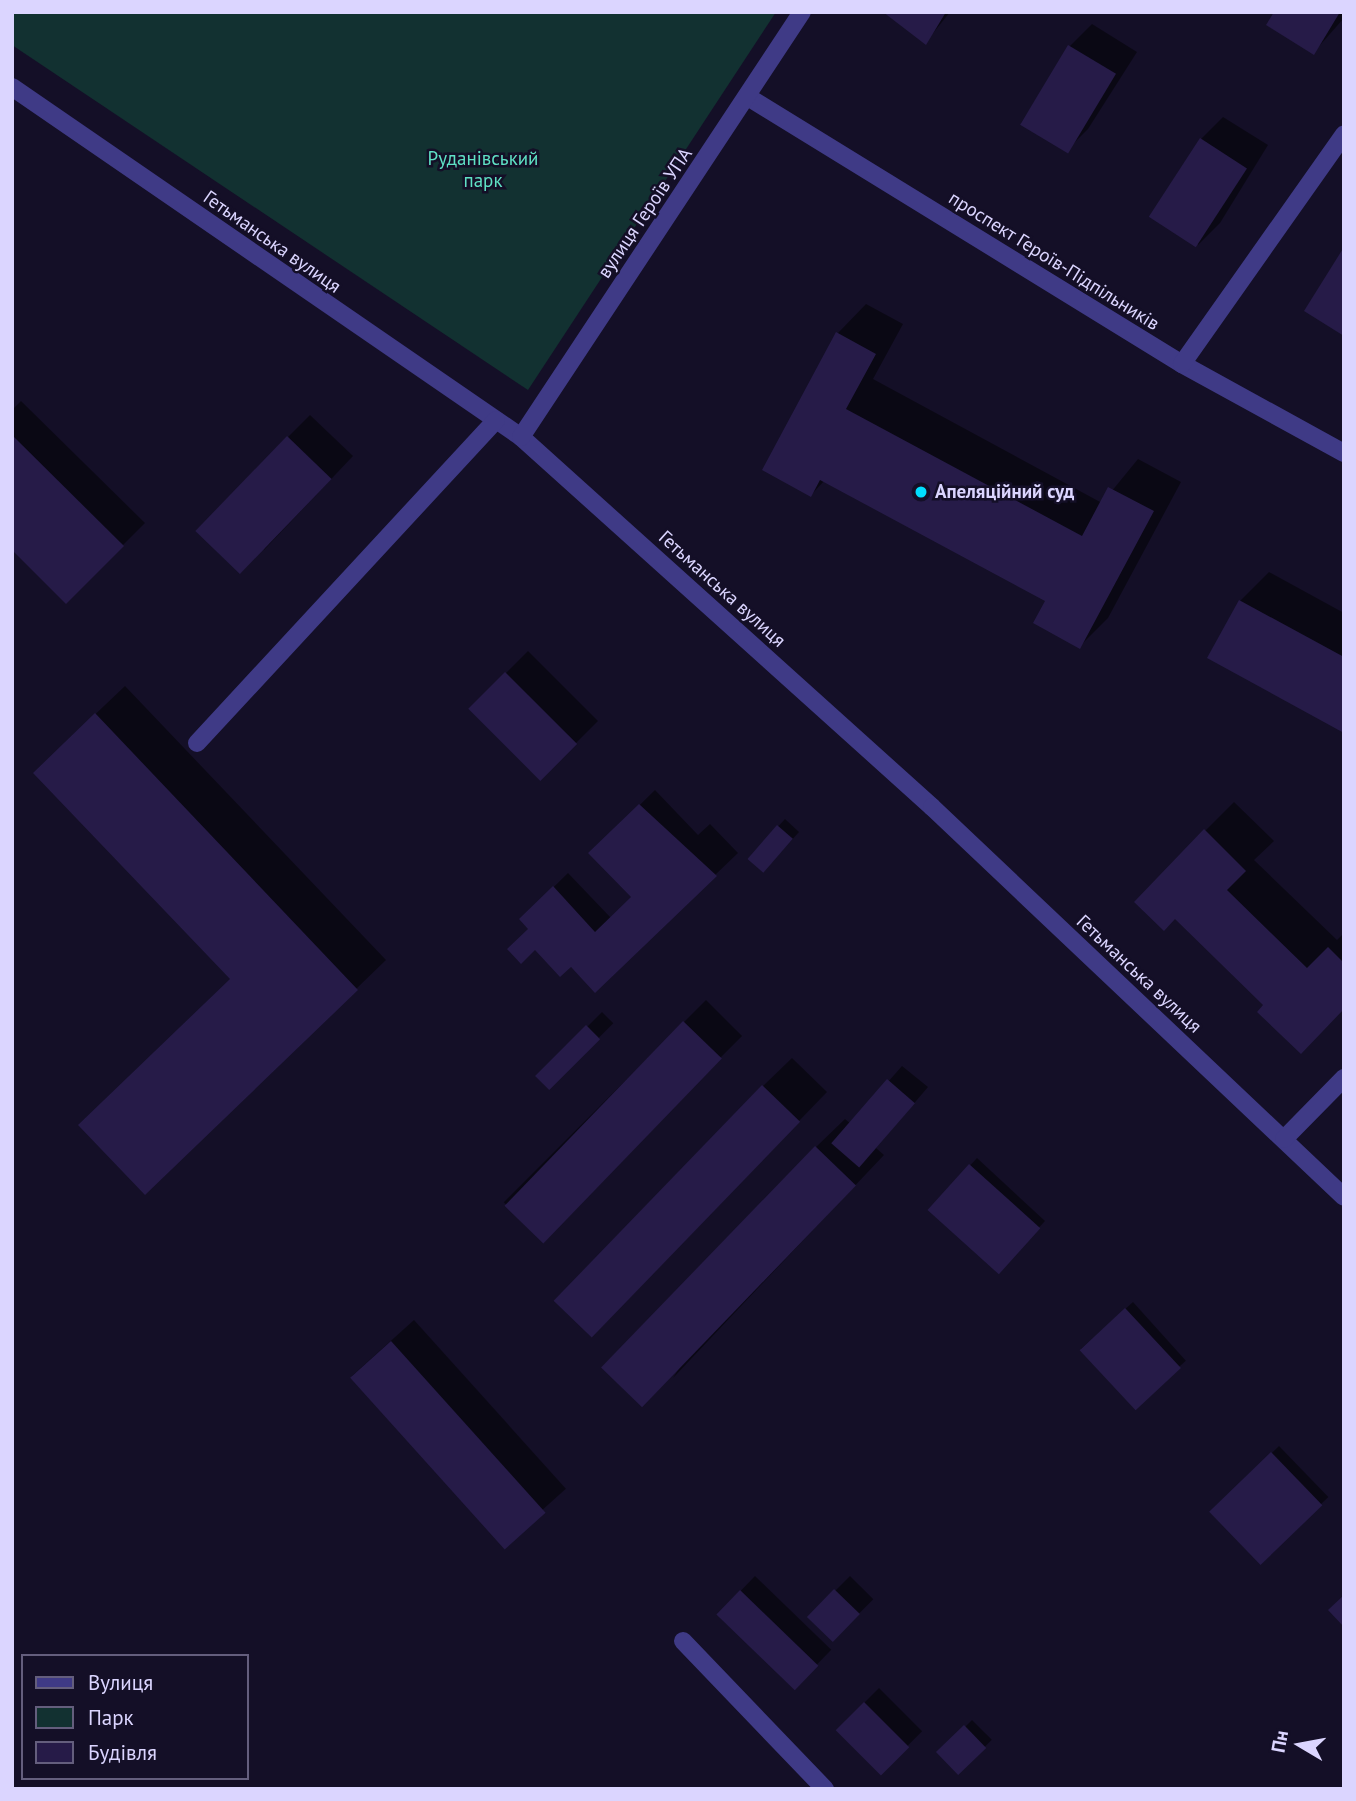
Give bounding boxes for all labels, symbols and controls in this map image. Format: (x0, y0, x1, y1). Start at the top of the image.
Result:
street label: вулиця Героїв УПА (593, 143, 697, 283)
park label: Руданівський парк (428, 148, 538, 192)
street label: Гетьманська вулиця (199, 186, 345, 298)
street label: проспект Героїв-Підпільників (944, 187, 1164, 335)
place label: Апеляційний суд (935, 481, 1074, 503)
marker: Апеляційний суд (913, 484, 929, 500)
street label: Гетьманська вулиця (654, 526, 790, 652)
street label: Гетьманська вулиця (1072, 910, 1206, 1038)
legend (21, 1654, 248, 1780)
text: Вулиця (88, 1669, 153, 1696)
text: Парк (88, 1704, 134, 1731)
north arrow (1265, 1710, 1335, 1780)
text: Пн (1266, 1728, 1293, 1754)
text: Будівля (88, 1739, 157, 1766)

